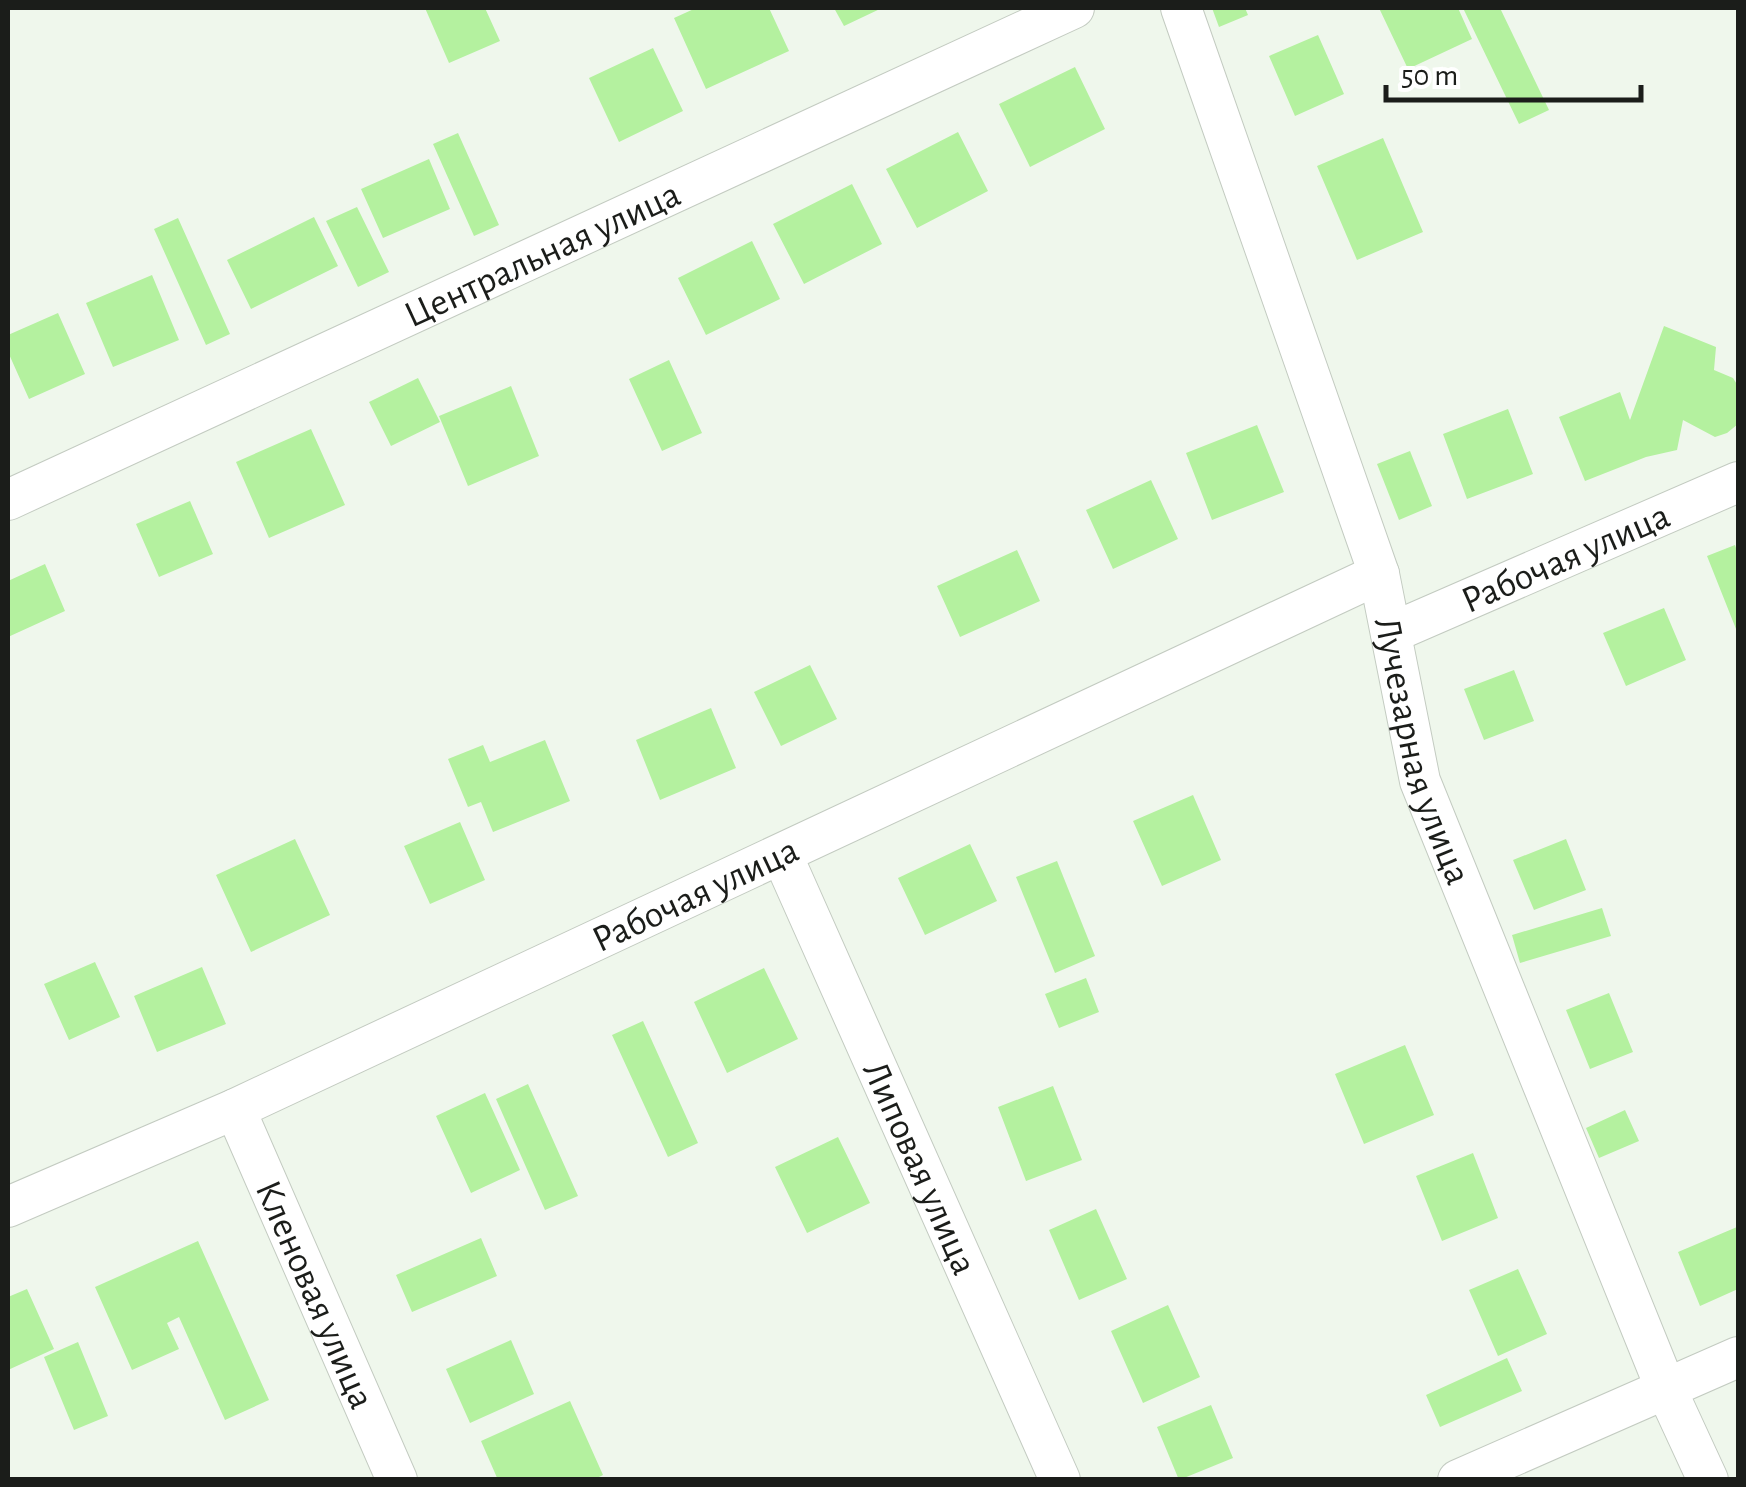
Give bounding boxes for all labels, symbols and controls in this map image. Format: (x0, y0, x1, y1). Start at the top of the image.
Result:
scale bar (1386, 40, 1641, 102)
text: 50 m (1401, 61, 1458, 91)
street label: Центральная улица (399, 175, 686, 335)
street label: Рабочая улица (1456, 497, 1676, 621)
street label: Лучезарная улица (1367, 614, 1477, 890)
street label: Рабочая улица (587, 831, 805, 960)
street label: Липовая улица (855, 1056, 983, 1281)
street label: Кленовая улица (248, 1175, 380, 1415)

